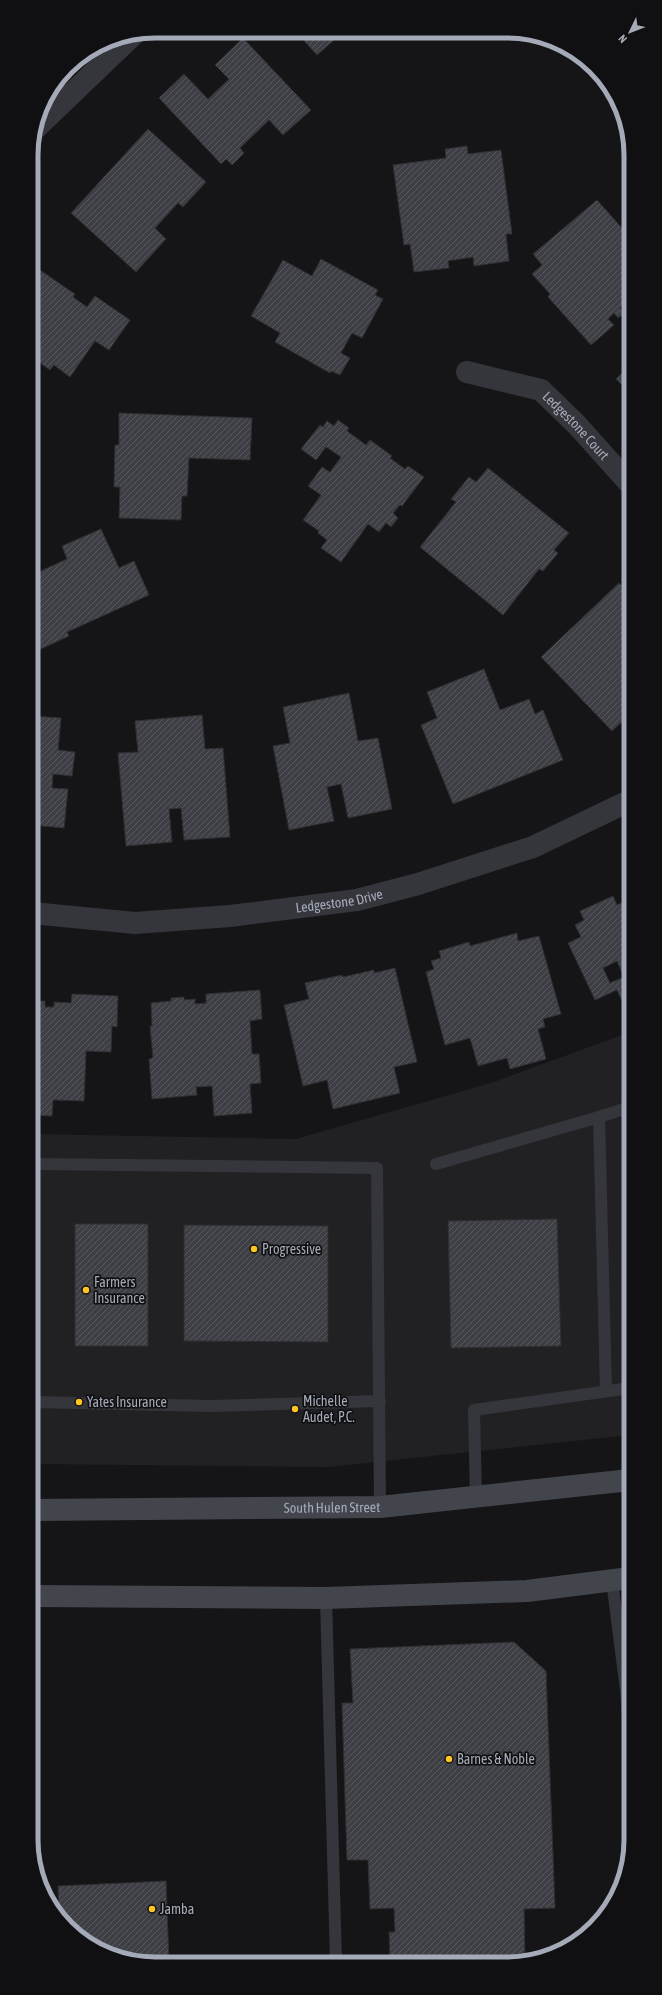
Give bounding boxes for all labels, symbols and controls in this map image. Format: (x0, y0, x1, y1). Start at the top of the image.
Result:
north arrow (610, 12, 650, 52)
text: N (616, 32, 629, 45)
street label: Ledgestone Court (539, 388, 612, 463)
street label: Ledgestone Drive (295, 886, 385, 916)
place label: Progressive (262, 1241, 321, 1257)
marker: Progressive (249, 1244, 259, 1254)
place label: Farmers Insurance (94, 1274, 145, 1306)
marker: Farmers Insurance (81, 1285, 91, 1295)
place label: Michelle Audet, P.C. (303, 1393, 355, 1425)
place label: Yates Insurance (87, 1394, 167, 1410)
marker: Yates Insurance (74, 1397, 84, 1407)
marker: Michelle Audet, P.C. (290, 1404, 300, 1414)
street label: South Hulen Street (284, 1499, 380, 1516)
place label: Barnes & Noble (457, 1751, 535, 1767)
marker: Barnes & Noble (444, 1754, 454, 1764)
place label: Jamba (160, 1901, 194, 1917)
marker: Jamba (147, 1904, 157, 1914)

